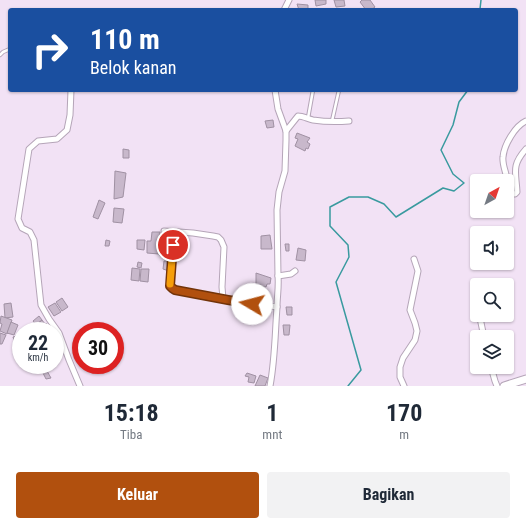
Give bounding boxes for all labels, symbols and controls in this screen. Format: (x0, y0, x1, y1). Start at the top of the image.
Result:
text: 110 m (90, 23, 160, 56)
icon: right (24, 24, 76, 76)
text: Belok kanan (90, 57, 176, 78)
north arrow (470, 174, 514, 218)
map controls (470, 174, 514, 374)
button: sound (470, 226, 514, 270)
pin (156, 228, 190, 262)
icon: arrive (162, 234, 184, 256)
button: search (470, 278, 514, 322)
position arrow (231, 283, 273, 325)
speed limit sign: 30 (72, 322, 124, 374)
button: layers (470, 330, 514, 374)
text: 22 (28, 331, 48, 355)
text: km/h (28, 352, 48, 363)
text: 15:18 (104, 399, 159, 427)
text: 1 (266, 399, 278, 427)
text: 170 (386, 399, 422, 427)
text: Tiba (120, 427, 142, 442)
text: mnt (262, 427, 282, 442)
text: m (399, 427, 409, 442)
button: Keluar (16, 472, 259, 518)
button: Bagikan (267, 472, 510, 518)

